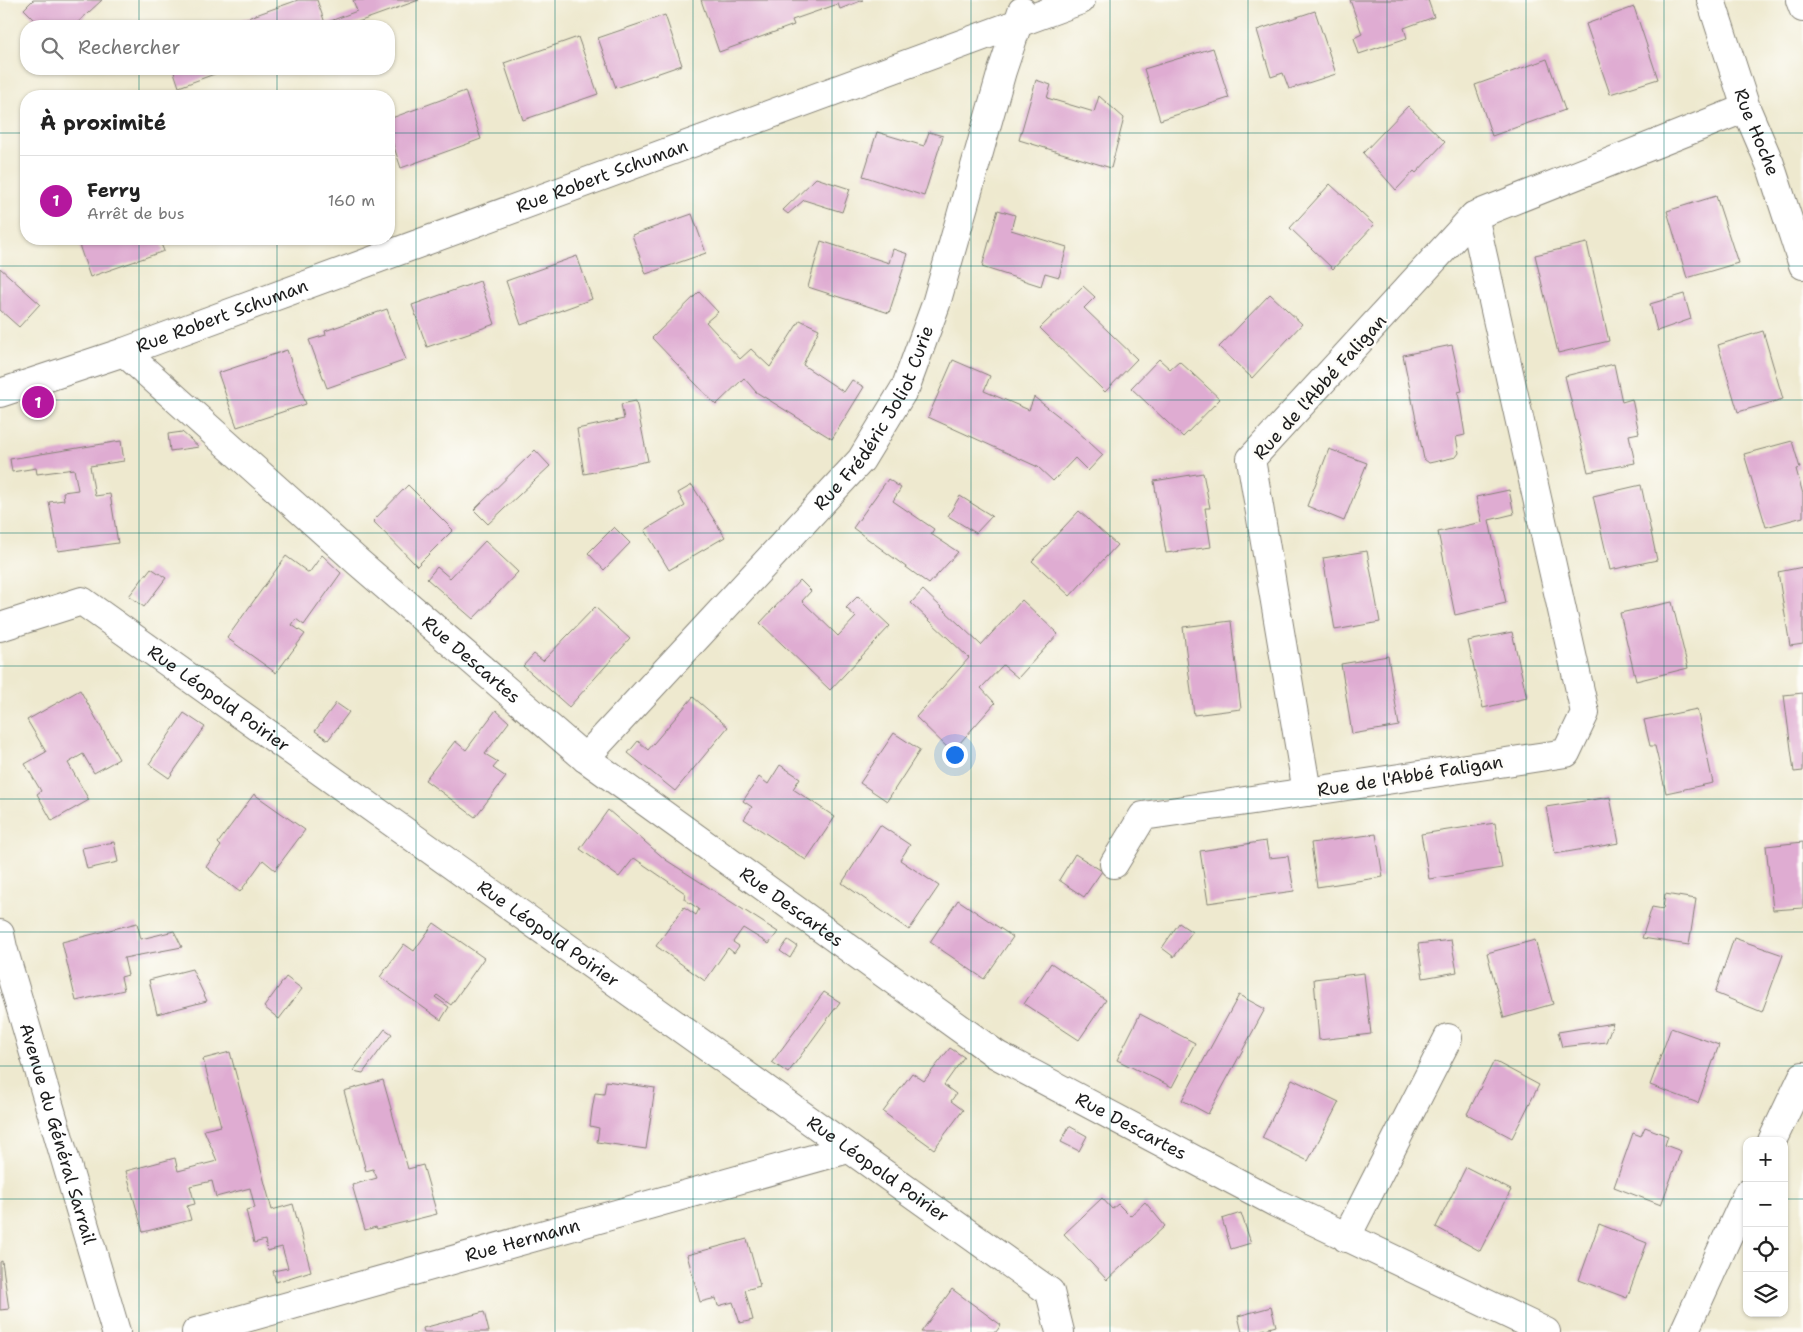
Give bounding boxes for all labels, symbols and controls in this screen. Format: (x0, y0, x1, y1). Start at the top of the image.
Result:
search box (20, 20, 395, 75)
icon: search (38, 34, 66, 62)
text: Rechercher (78, 35, 181, 60)
street label: Rue Hoche (1728, 85, 1785, 179)
text: À proximité (40, 109, 166, 137)
street label: Rue Robert Schuman (513, 134, 691, 219)
text: Ferry (87, 178, 141, 203)
text: 1 (52, 190, 60, 211)
text: 160 m (328, 190, 375, 211)
text: Arrêt de bus (87, 203, 185, 224)
street label: Rue Robert Schuman (133, 273, 311, 358)
street label: Rue de l'Abbé Faligan (1248, 309, 1392, 465)
street label: Rue Frédéric Joliot Curie (808, 322, 939, 515)
pin: 1 (22, 383, 54, 421)
street label: Rue Descartes (417, 611, 525, 709)
street label: Rue Léopold Poirier (143, 640, 295, 758)
your location (942, 742, 968, 768)
street label: Rue de l'Abbé Faligan (1315, 749, 1505, 803)
street label: Rue Descartes (735, 861, 848, 953)
street label: Rue Léopold Poirier (472, 875, 624, 993)
street label: Avenue du Général Sarrail (14, 1020, 102, 1248)
street label: Rue Descartes (1071, 1087, 1191, 1165)
street label: Rue Léopold Poirier (802, 1110, 954, 1228)
map controls (1743, 1137, 1788, 1317)
button: + (1743, 1137, 1788, 1182)
button: − (1743, 1182, 1788, 1227)
street label: Rue Hermann (462, 1213, 582, 1268)
button: locate (1743, 1227, 1788, 1272)
button: layers (1743, 1272, 1788, 1317)

